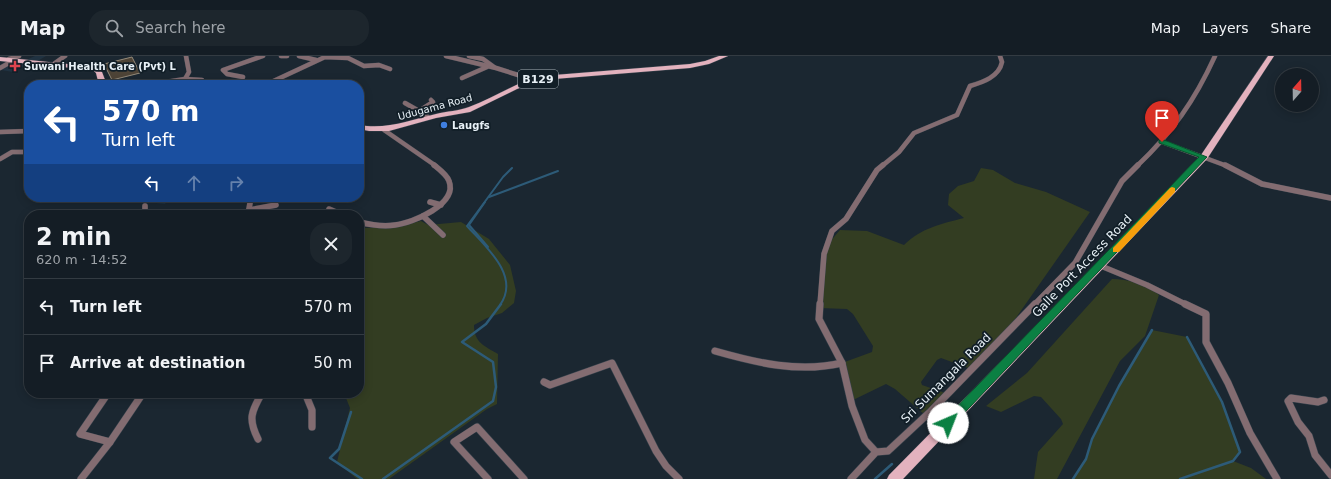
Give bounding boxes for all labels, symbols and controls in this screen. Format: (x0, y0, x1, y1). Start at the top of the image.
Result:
search box (89, 10, 369, 46)
text: Map (20, 17, 65, 39)
icon: search (103, 17, 125, 39)
text: Search here (135, 19, 225, 37)
text: Map (1151, 20, 1180, 36)
text: Layers (1202, 20, 1249, 36)
text: Share (1271, 20, 1311, 36)
marker: Suwani Health Care (Pvt) L (9, 60, 21, 72)
place label: Suwani Health Care (Pvt) L (24, 61, 177, 72)
north arrow (1275, 68, 1319, 112)
map controls (1275, 68, 1319, 112)
road number: B129 (518, 70, 558, 88)
street label: Udugama Road (397, 92, 473, 122)
text: 570 m (102, 95, 199, 128)
icon: left (36, 96, 88, 148)
pin (1145, 101, 1179, 142)
icon: arrive (1151, 107, 1173, 129)
marker: Laugfs (439, 120, 449, 130)
place label: Laugfs (452, 120, 490, 131)
text: Turn left (102, 129, 175, 150)
icon: left (141, 172, 163, 194)
icon: ahead (183, 172, 205, 194)
icon: right (225, 172, 247, 194)
street label: Galle Port Access Road (1029, 212, 1135, 320)
text: 2 min (36, 223, 111, 251)
button: close (310, 223, 352, 265)
text: 620 m · 14:52 (36, 252, 127, 267)
icon: left (36, 296, 58, 318)
text: Turn left (70, 298, 142, 316)
text: 570 m (304, 298, 352, 316)
street label: Sri Sumangala Road (898, 330, 994, 426)
icon: arrive (36, 352, 58, 374)
text: Arrive at destination (70, 354, 245, 372)
text: 50 m (314, 354, 352, 372)
position arrow (927, 402, 969, 444)

